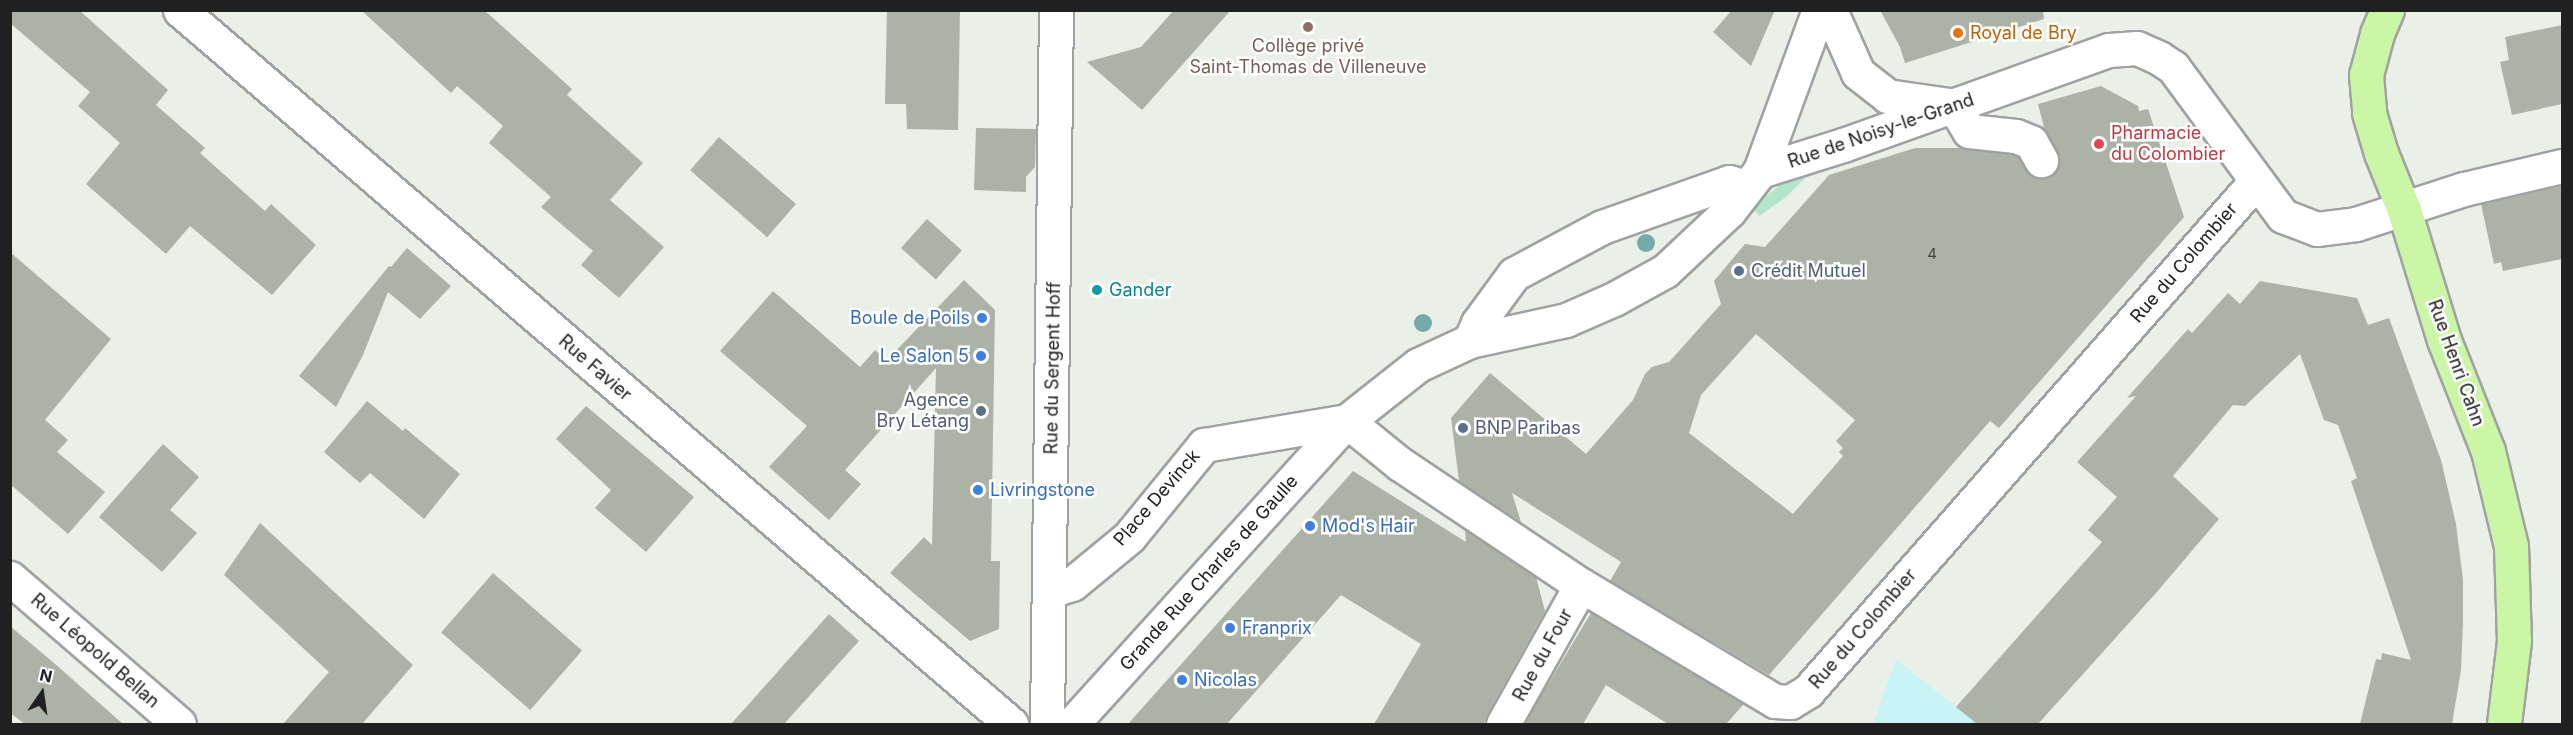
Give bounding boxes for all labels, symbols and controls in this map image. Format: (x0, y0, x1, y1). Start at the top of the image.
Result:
marker: Collège privé Saint-Thomas de Villeneuve (1301, 20, 1315, 34)
place label: Royal de Bry (1970, 22, 2077, 44)
marker: Royal de Bry (1951, 26, 1965, 40)
place label: Collège privé Saint-Thomas de Villeneuve (1189, 36, 1427, 78)
street label: Rue de Noisy-le-Grand (1785, 89, 1977, 173)
place label: Pharmacie du Colombier (2111, 123, 2225, 166)
marker: Pharmacie du Colombier (2092, 137, 2106, 151)
street label: Rue du Colombier (2126, 199, 2242, 327)
house number: 4 (1927, 245, 1937, 263)
place label: Crédit Mutuel (1751, 260, 1866, 282)
marker: Crédit Mutuel (1732, 264, 1746, 278)
place label: Gander (1109, 279, 1171, 301)
street label: Rue du Sergent Hoff (1041, 281, 1065, 455)
marker: Gander (1090, 283, 1104, 297)
street label: Rue Henri Cahn (2423, 297, 2489, 429)
place label: Boule de Poils (850, 307, 970, 329)
marker: Boule de Poils (975, 311, 989, 325)
street label: Rue Favier (554, 330, 636, 406)
place label: Le Salon 5 (880, 345, 969, 367)
marker: Le Salon 5 (974, 349, 988, 363)
place label: Agence Bry Létang (877, 390, 969, 432)
marker: Agence Bry Létang (974, 404, 988, 418)
place label: BNP Paribas (1475, 417, 1581, 439)
marker: BNP Paribas (1456, 421, 1470, 435)
street label: Place Devinck (1109, 446, 1205, 550)
street label: Grande Rue Charles de Gaulle (1115, 471, 1303, 675)
place label: Livringstone (990, 479, 1095, 501)
marker: Livringstone (971, 483, 985, 497)
place label: Mod's Hair (1322, 515, 1415, 537)
marker: Mod's Hair (1303, 519, 1317, 533)
street label: Rue du Colombier (1805, 565, 1921, 693)
street label: Rue Léopold Bellan (26, 589, 164, 713)
street label: Rue du Four (1509, 605, 1577, 705)
place label: Franprix (1242, 617, 1312, 639)
marker: Franprix (1223, 621, 1237, 635)
north arrow (12, 663, 72, 723)
text: N (38, 664, 54, 687)
place label: Nicolas (1194, 669, 1257, 691)
marker: Nicolas (1175, 673, 1189, 687)

